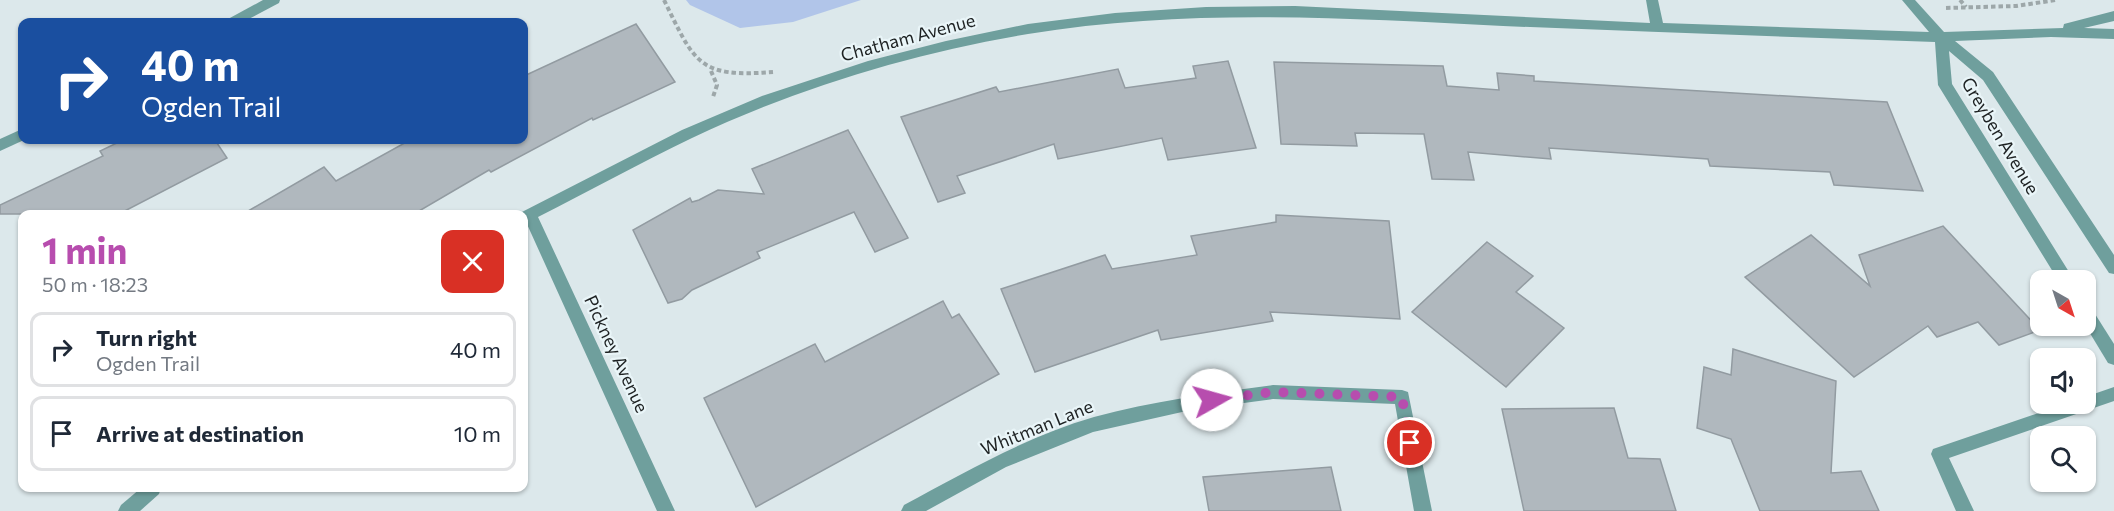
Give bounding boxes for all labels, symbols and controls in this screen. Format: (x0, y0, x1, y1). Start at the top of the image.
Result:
street label: Chatham Avenue (838, 9, 977, 66)
text: 40 m (141, 38, 239, 90)
icon: right (42, 42, 120, 120)
street label: Greyben Avenue (1957, 73, 2044, 198)
text: Ogden Trail (141, 90, 281, 123)
text: 1 min (42, 227, 127, 271)
button: close (441, 230, 504, 293)
north arrow (2030, 270, 2096, 336)
map controls (2030, 270, 2096, 492)
text: 50 m · 18:23 (42, 272, 148, 296)
street label: Pickney Avenue (580, 291, 654, 416)
text: Turn right (96, 324, 197, 351)
icon: right (45, 333, 78, 366)
text: 40 m (450, 336, 501, 363)
button: sound (2030, 348, 2096, 414)
text: Ogden Trail (96, 351, 200, 375)
position arrow (1180, 368, 1244, 432)
street label: Whitman Lane (977, 395, 1096, 460)
icon: arrive (45, 417, 78, 450)
pin (1384, 417, 1435, 468)
text: Arrive at destination (96, 420, 304, 447)
text: 10 m (454, 420, 501, 447)
icon: arrive (1393, 426, 1426, 459)
button: search (2030, 426, 2096, 492)

